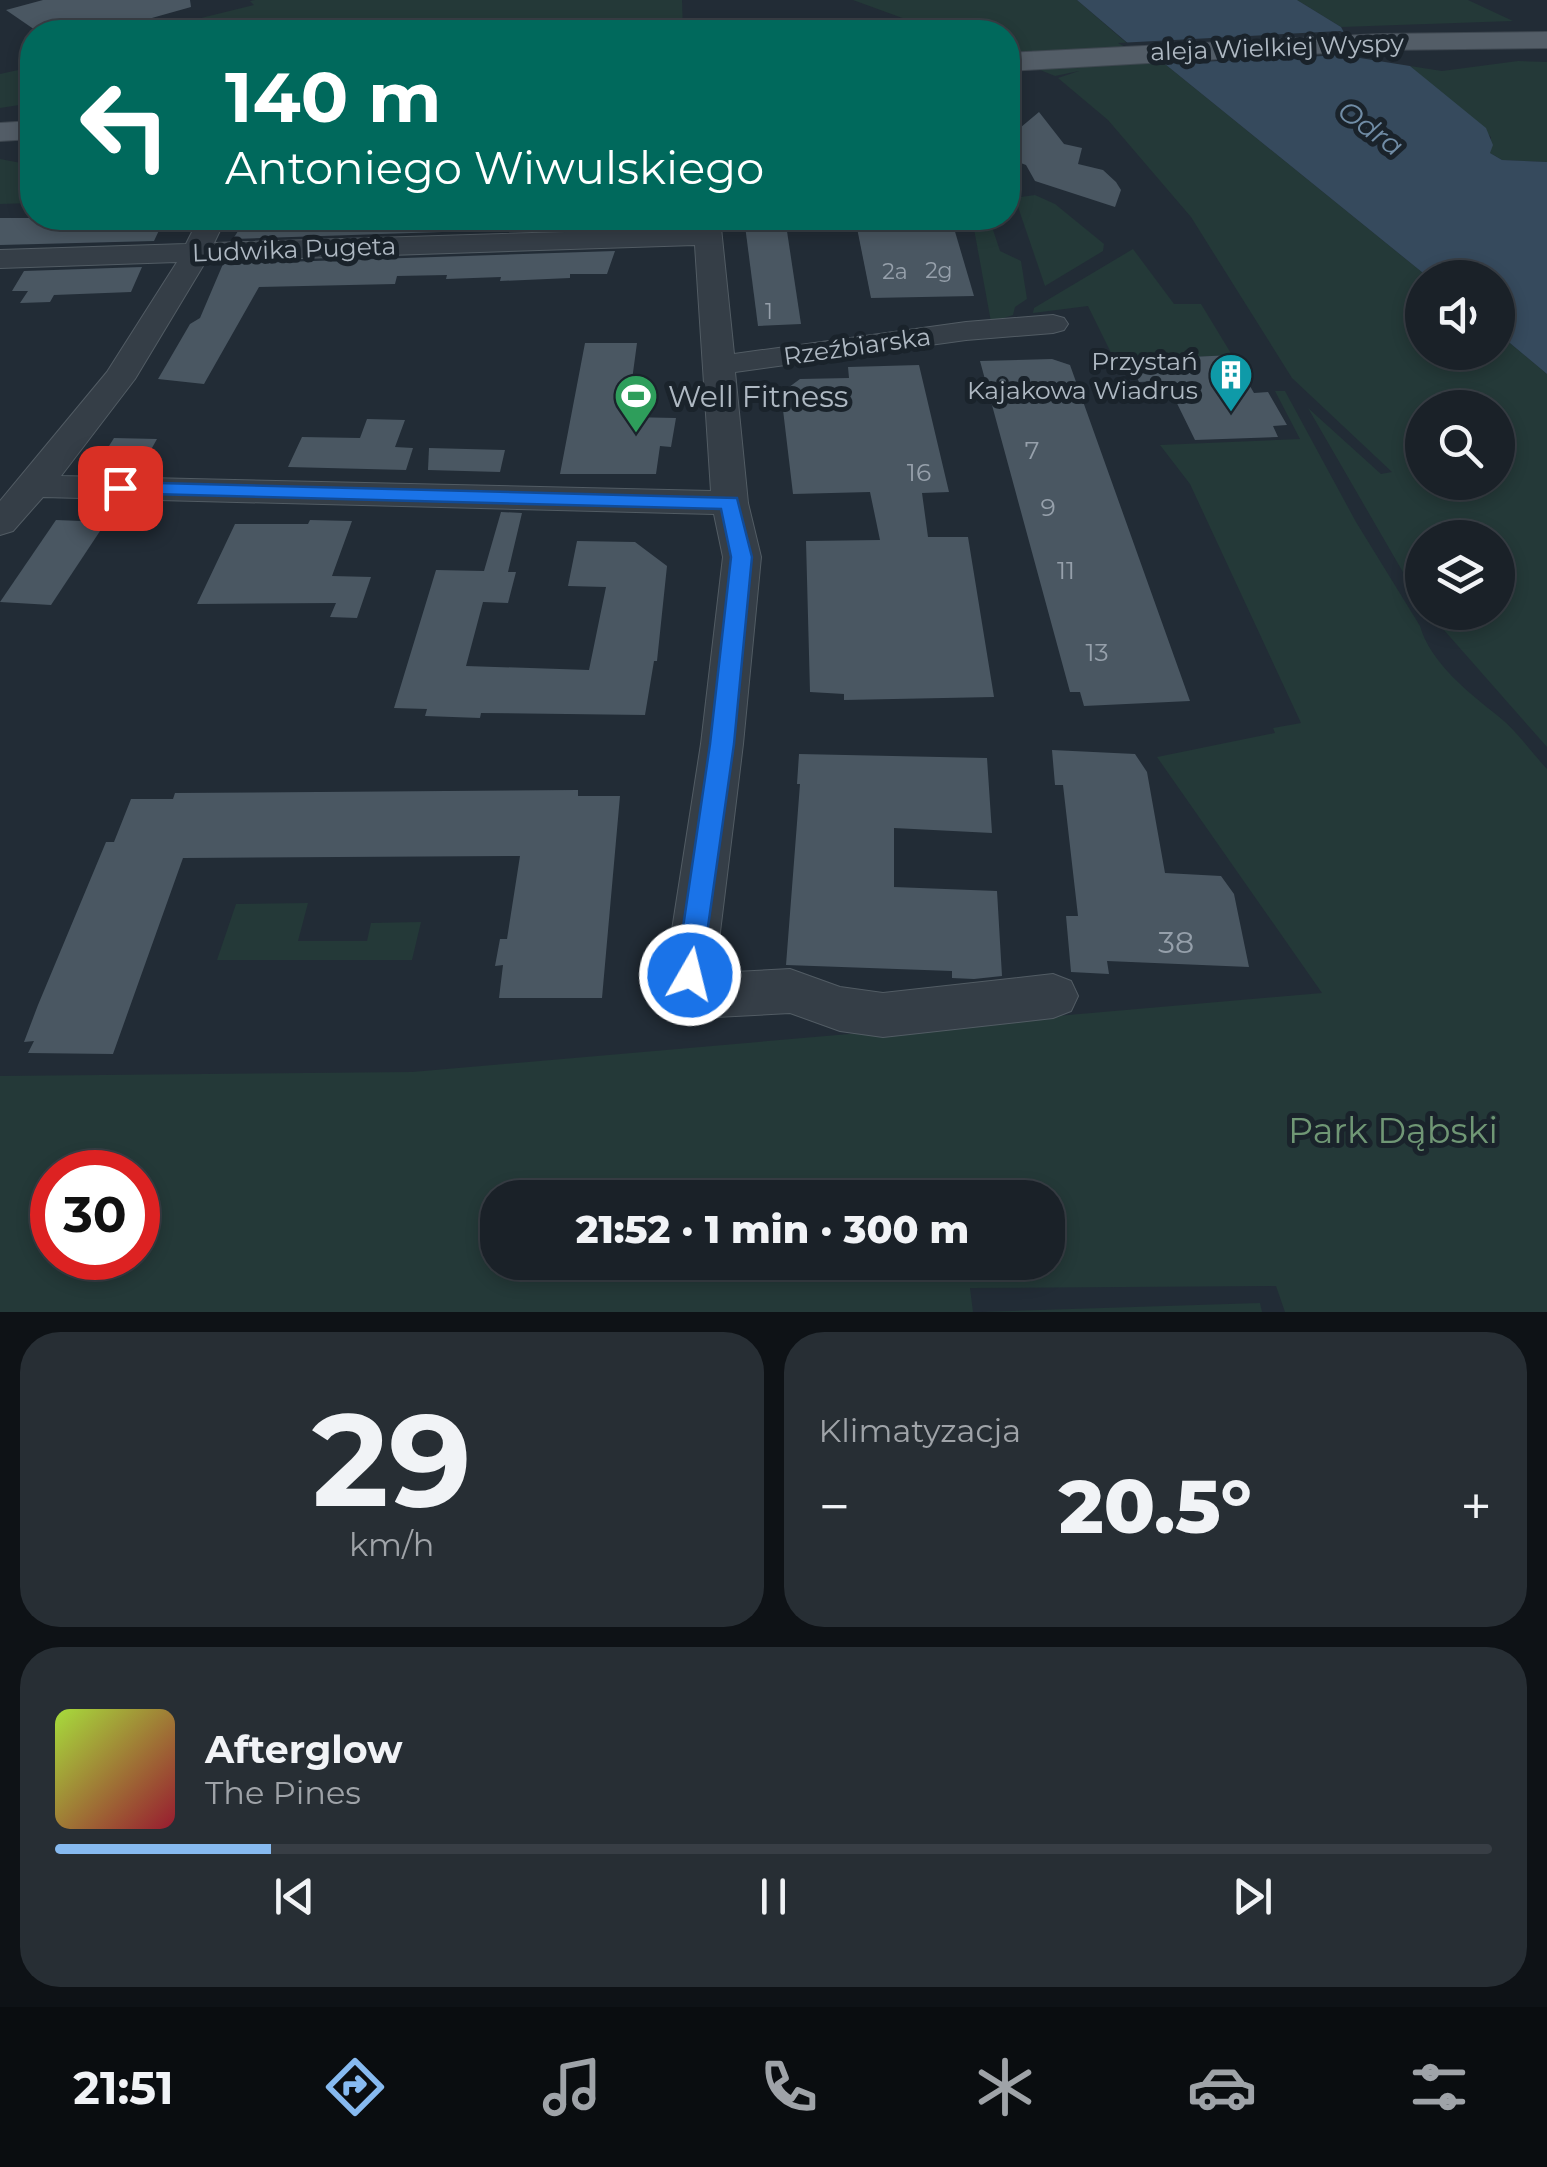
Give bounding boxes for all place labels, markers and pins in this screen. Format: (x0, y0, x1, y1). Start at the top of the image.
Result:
place label: Przystań Kajakowa Wiadrus (967, 346, 1198, 405)
building icon: Przystań Kajakowa Wiadrus (1208, 352, 1254, 413)
sports icon: Well Fitness (613, 373, 659, 434)
place label: Well Fitness (668, 378, 848, 415)
pin (78, 446, 163, 531)

